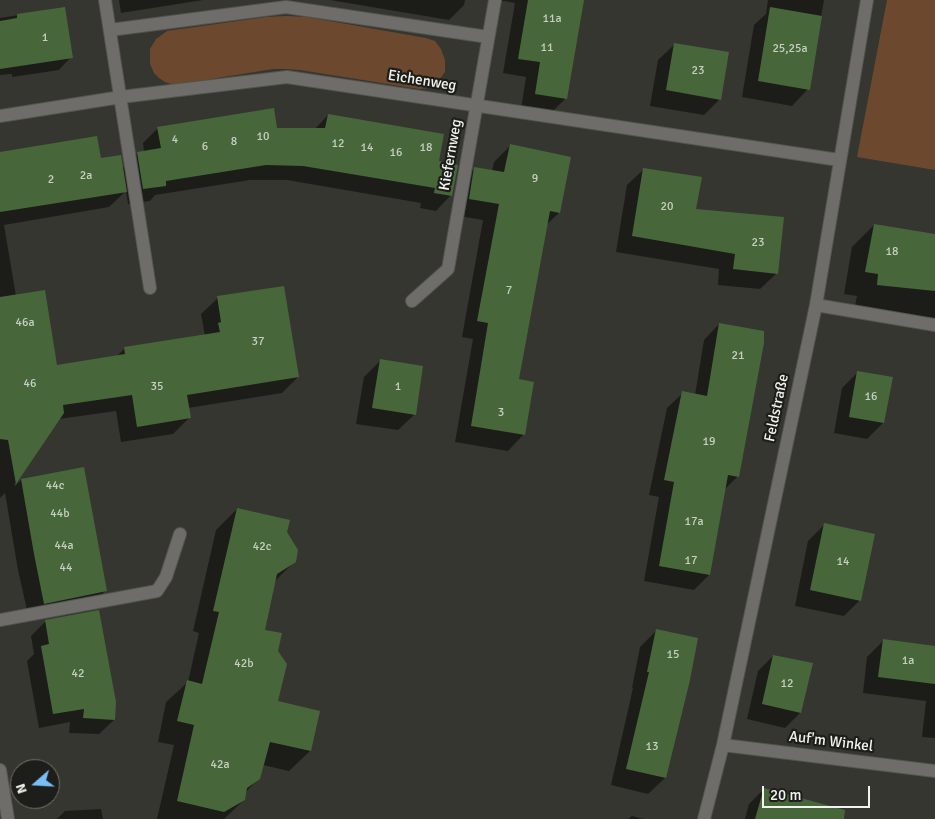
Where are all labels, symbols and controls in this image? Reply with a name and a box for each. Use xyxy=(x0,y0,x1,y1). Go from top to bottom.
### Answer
house number: 11a xyxy=(542,12,562,26)
house number: 1 xyxy=(42,31,48,45)
house number: 11 xyxy=(541,41,553,55)
house number: 25,25a xyxy=(772,42,808,56)
house number: 23 xyxy=(692,64,704,78)
street label: Eichenweg xyxy=(386,67,458,95)
street label: Kiefernweg xyxy=(436,118,466,192)
house number: 10 xyxy=(257,130,269,144)
house number: 4 xyxy=(172,133,178,147)
house number: 8 xyxy=(231,135,237,149)
house number: 12 xyxy=(332,137,344,151)
house number: 6 xyxy=(202,140,208,154)
house number: 14 xyxy=(361,141,373,155)
house number: 18 xyxy=(420,141,432,155)
house number: 16 xyxy=(390,146,402,160)
house number: 2a xyxy=(80,169,92,183)
house number: 9 xyxy=(532,172,538,186)
house number: 2 xyxy=(48,173,54,187)
house number: 20 xyxy=(661,200,673,214)
house number: 23 xyxy=(752,236,764,250)
house number: 18 xyxy=(886,245,898,259)
house number: 7 xyxy=(506,284,512,298)
house number: 46a xyxy=(15,316,35,330)
house number: 37 xyxy=(252,335,264,349)
house number: 21 xyxy=(732,349,744,363)
street label: Feldstraße xyxy=(761,372,793,444)
house number: 46 xyxy=(24,377,36,391)
house number: 35 xyxy=(151,380,163,394)
house number: 1 xyxy=(395,380,401,394)
house number: 16 xyxy=(865,390,877,404)
house number: 3 xyxy=(498,406,504,420)
house number: 19 xyxy=(703,435,715,449)
house number: 44c xyxy=(46,479,64,493)
house number: 44b xyxy=(50,507,70,521)
house number: 17a xyxy=(684,515,704,529)
house number: 44a xyxy=(54,539,74,553)
house number: 42c xyxy=(253,540,271,554)
house number: 17 xyxy=(685,554,697,568)
house number: 14 xyxy=(837,555,849,569)
house number: 44 xyxy=(60,561,72,575)
house number: 15 xyxy=(667,648,679,662)
house number: 1a xyxy=(902,654,914,668)
house number: 42b xyxy=(234,657,254,671)
house number: 42 xyxy=(72,667,84,681)
house number: 12 xyxy=(781,677,793,691)
street label: Auf'm Winkel xyxy=(788,728,874,756)
house number: 13 xyxy=(646,740,658,754)
house number: 42a xyxy=(210,758,230,772)
north arrow xyxy=(10,759,60,809)
scale bar xyxy=(765,776,872,808)
text: N xyxy=(12,781,31,796)
text: 20 m xyxy=(770,786,801,804)

